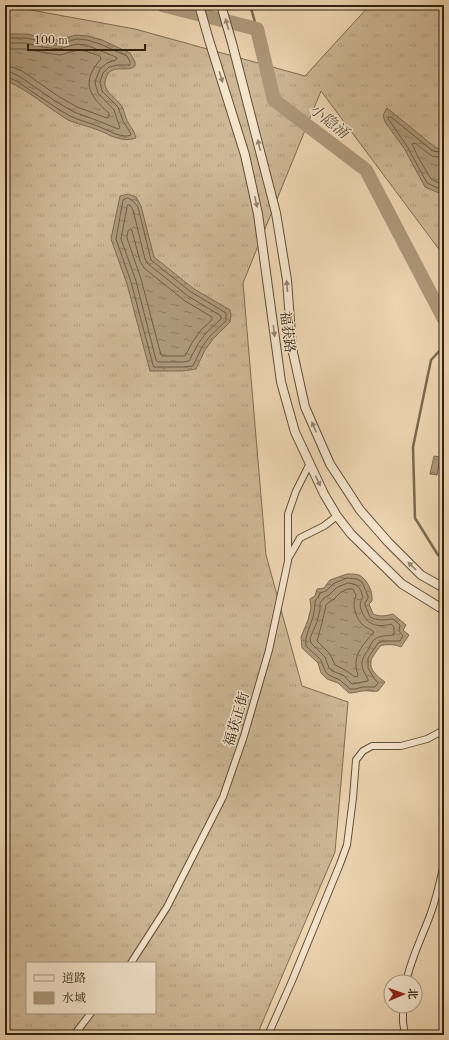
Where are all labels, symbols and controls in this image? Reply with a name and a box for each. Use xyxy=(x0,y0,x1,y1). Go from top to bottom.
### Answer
one-way arrow xyxy=(224,18,230,30)
scale bar xyxy=(28,26,145,52)
text: 100 m xyxy=(34,35,68,47)
one-way arrow xyxy=(218,71,224,83)
water label: 小隐涌 xyxy=(306,101,353,143)
one-way arrow xyxy=(256,139,262,151)
one-way arrow xyxy=(253,196,259,208)
one-way arrow xyxy=(284,280,291,292)
street label: 福获路 xyxy=(278,310,298,354)
one-way arrow xyxy=(271,325,277,337)
one-way arrow xyxy=(311,421,317,433)
one-way arrow xyxy=(315,475,321,487)
one-way arrow xyxy=(407,561,417,571)
street label: 福获正街 xyxy=(221,690,252,748)
legend xyxy=(26,962,156,1014)
text: 道路 xyxy=(62,971,86,985)
north arrow xyxy=(383,974,423,1014)
text: 北 xyxy=(406,988,418,999)
text: 水域 xyxy=(62,991,86,1005)

